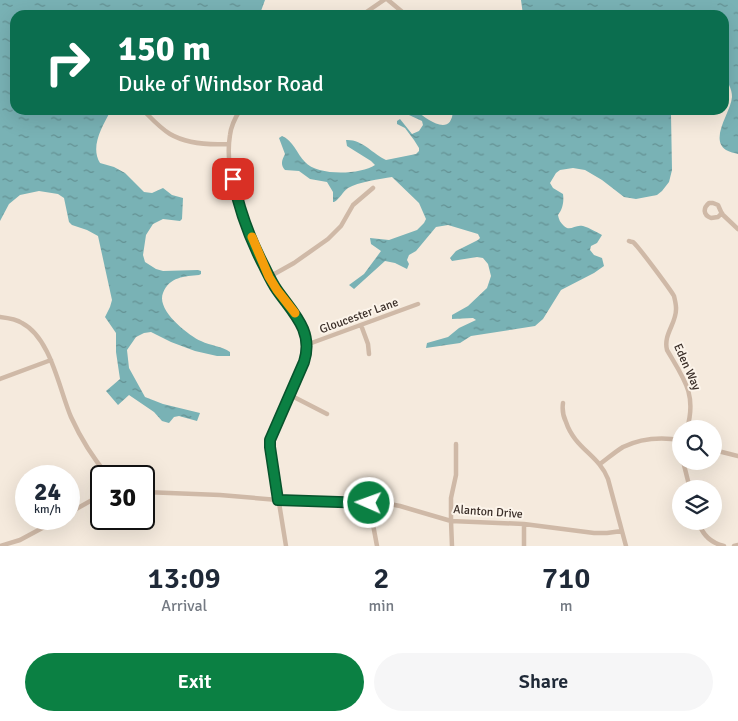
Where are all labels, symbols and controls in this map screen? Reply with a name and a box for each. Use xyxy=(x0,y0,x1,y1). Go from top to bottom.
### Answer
text: 150 m xyxy=(118,27,211,70)
icon: right xyxy=(35,30,100,95)
text: Duke of Windsor Road xyxy=(118,70,324,97)
pin xyxy=(212,158,254,200)
icon: arrive xyxy=(219,165,247,193)
street label: Gloucester Lane xyxy=(318,295,400,337)
street label: Eden Way xyxy=(670,341,704,393)
map controls xyxy=(672,420,722,530)
button: search xyxy=(672,420,722,470)
speed limit sign: 30 xyxy=(90,465,155,530)
text: 24 xyxy=(34,476,61,507)
position arrow xyxy=(342,476,394,528)
button: layers xyxy=(672,480,722,530)
text: km/h xyxy=(34,502,61,517)
street label: Alanton Drive xyxy=(453,502,523,522)
text: 13:09 xyxy=(148,560,221,597)
text: 2 xyxy=(373,560,389,597)
text: 710 xyxy=(542,560,590,597)
text: Arrival xyxy=(161,596,207,616)
text: min xyxy=(368,596,394,616)
text: m xyxy=(560,596,572,616)
button: Exit xyxy=(25,653,364,711)
button: Share xyxy=(374,653,713,711)

